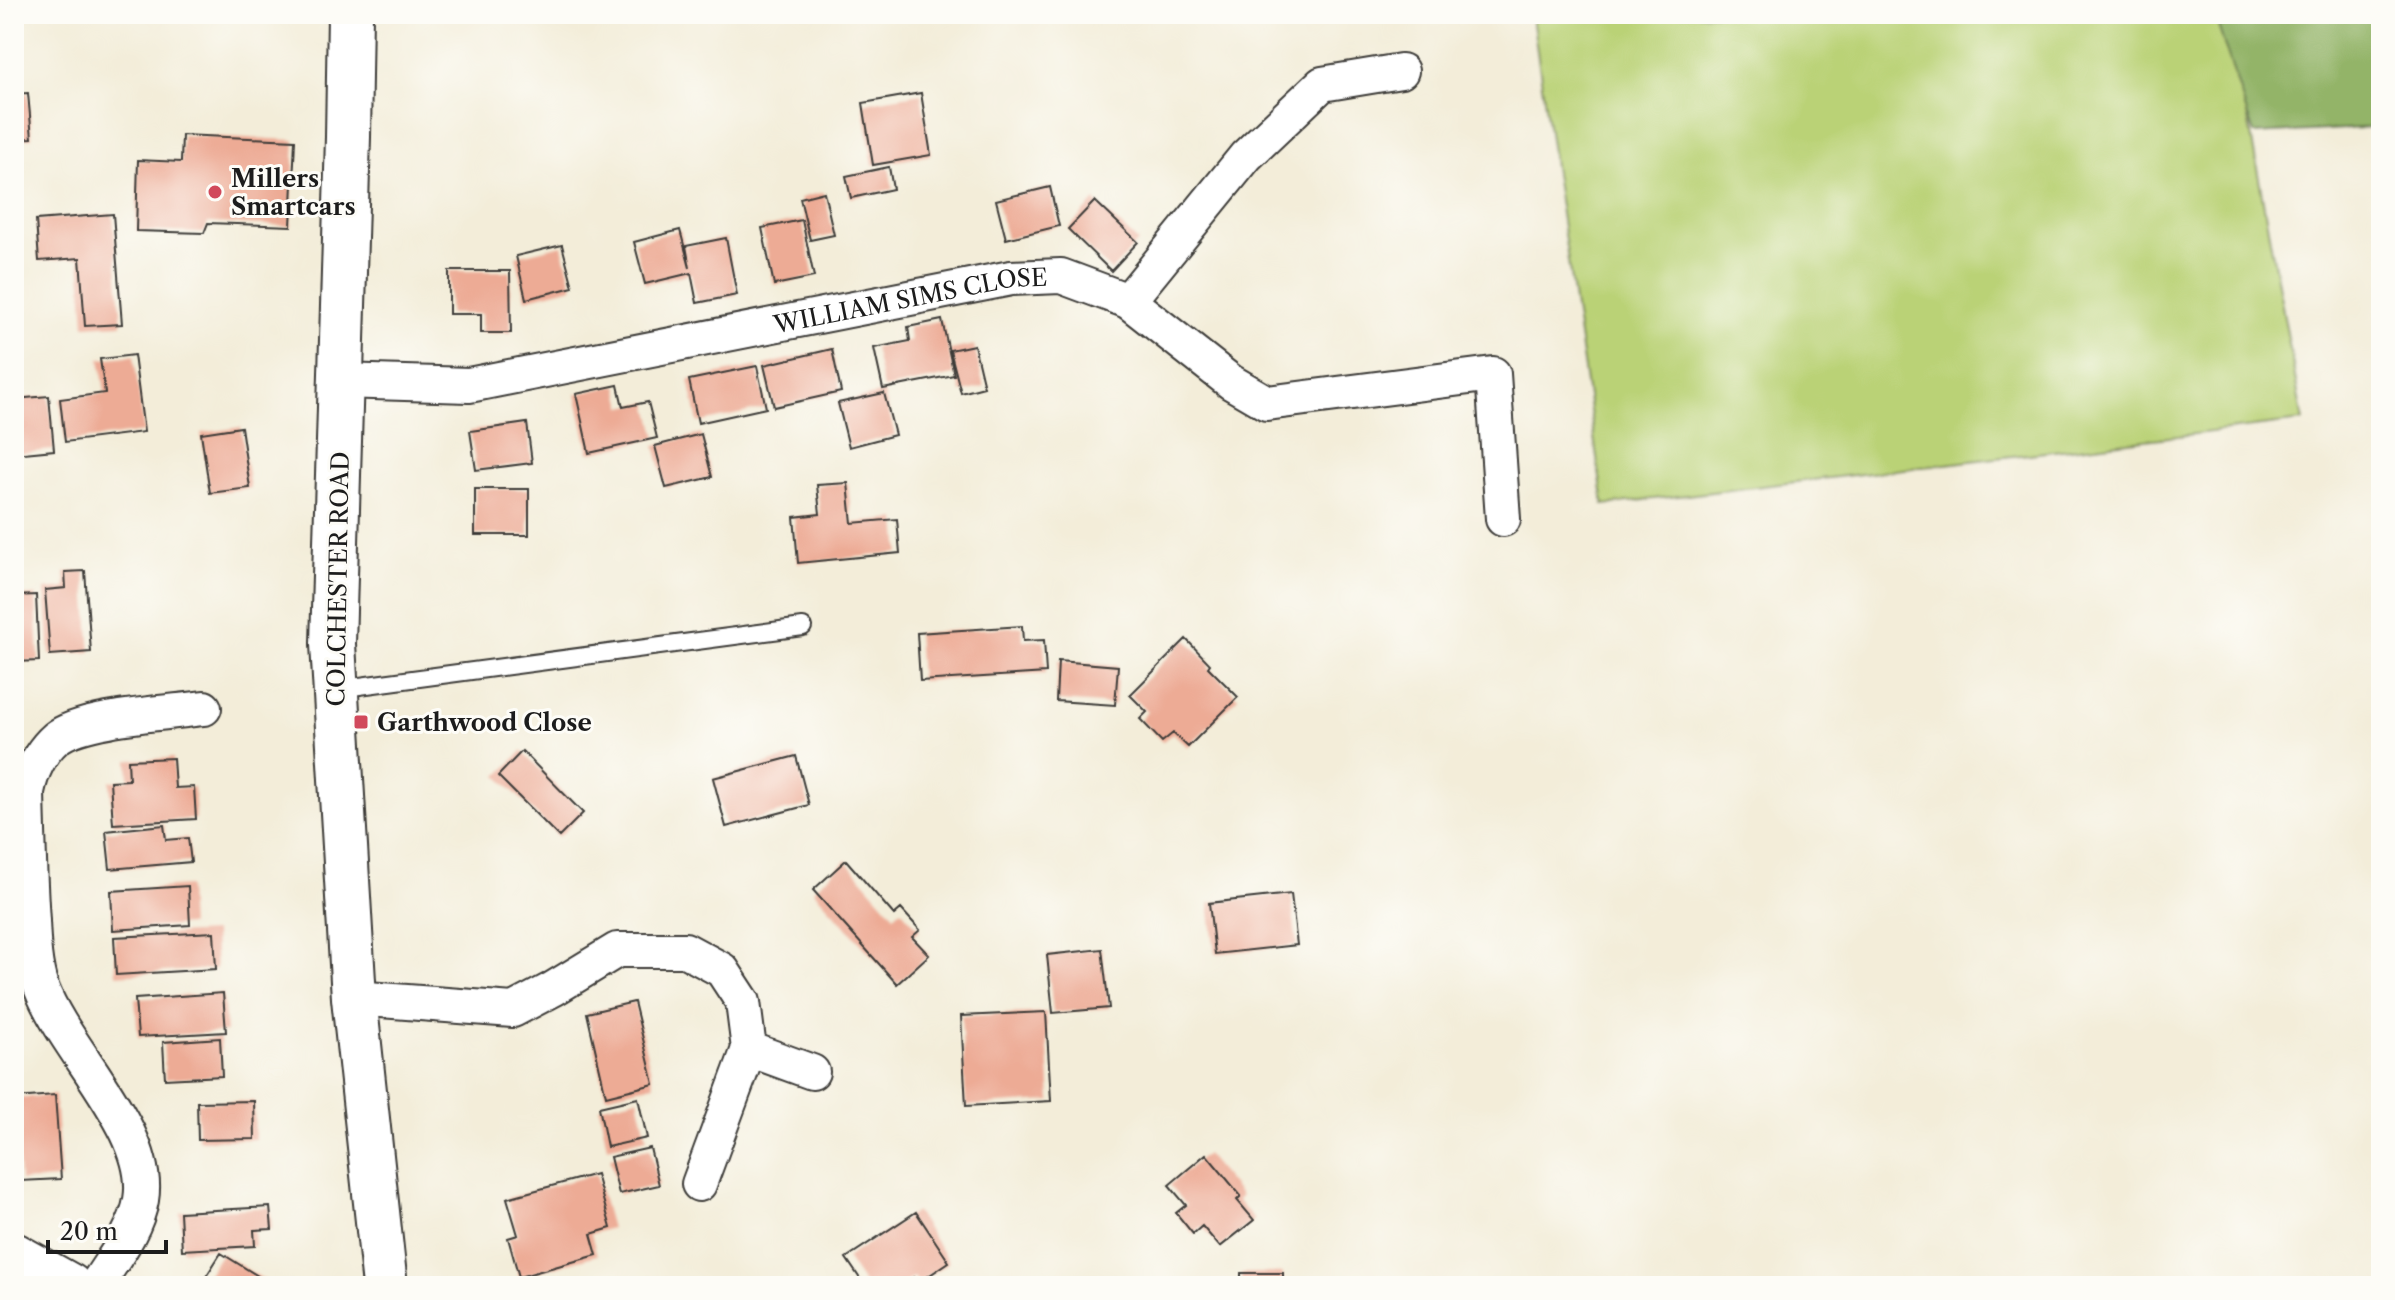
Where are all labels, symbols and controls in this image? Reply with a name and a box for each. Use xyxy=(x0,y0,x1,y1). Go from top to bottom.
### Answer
place label: Millers Smartcars xyxy=(231,164,356,221)
marker: Millers Smartcars xyxy=(206,183,224,201)
street label: WILLIAM SIMS CLOSE xyxy=(770,262,1048,339)
street label: COLCHESTER ROAD xyxy=(321,451,355,707)
place label: Garthwood Close xyxy=(377,708,592,737)
marker: Garthwood Close xyxy=(352,713,370,731)
scale bar xyxy=(48,1204,166,1254)
text: 20 m xyxy=(60,1217,118,1246)

